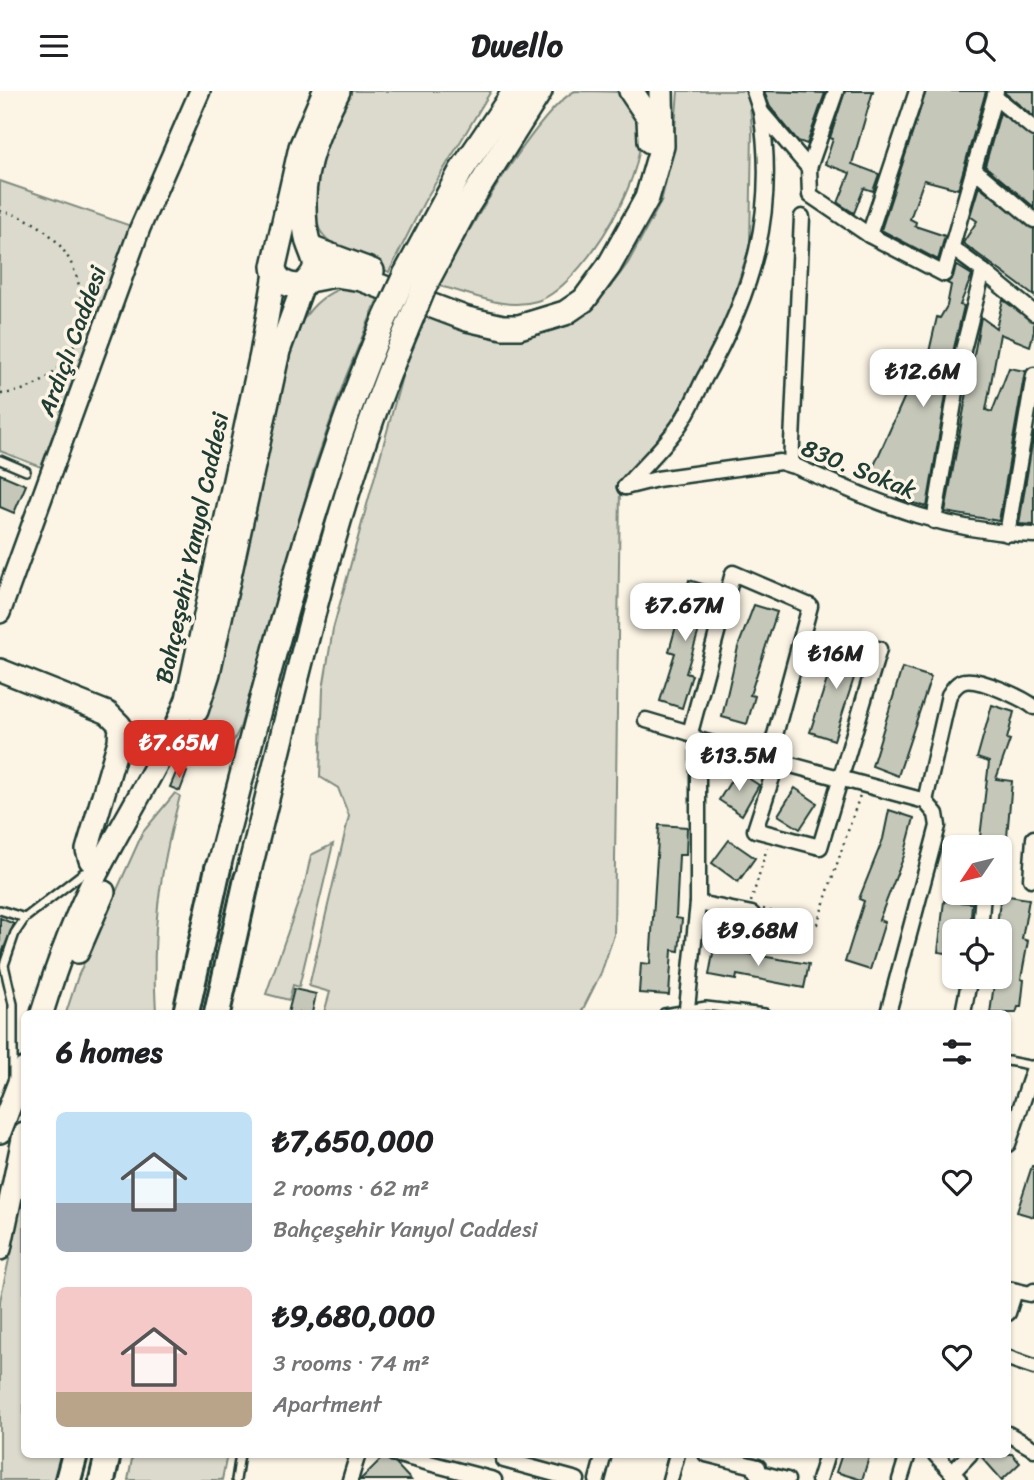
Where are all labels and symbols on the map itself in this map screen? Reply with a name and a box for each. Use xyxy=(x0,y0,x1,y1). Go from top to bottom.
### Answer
street label: Ardıçlı Caddesi xyxy=(25,259,119,423)
pin: ₺12.6M xyxy=(866,349,980,409)
street label: Bahçeşehir Yanyol Caddesi xyxy=(143,408,241,687)
street label: 830. Sokak xyxy=(795,427,923,511)
pin: ₺7.67M xyxy=(628,583,742,643)
pin: ₺16M xyxy=(795,631,877,691)
pin: ₺7.65M xyxy=(122,721,236,780)
pin: ₺13.5M xyxy=(682,733,796,793)
north arrow xyxy=(942,835,1012,905)
pin: ₺9.68M xyxy=(701,909,815,968)

